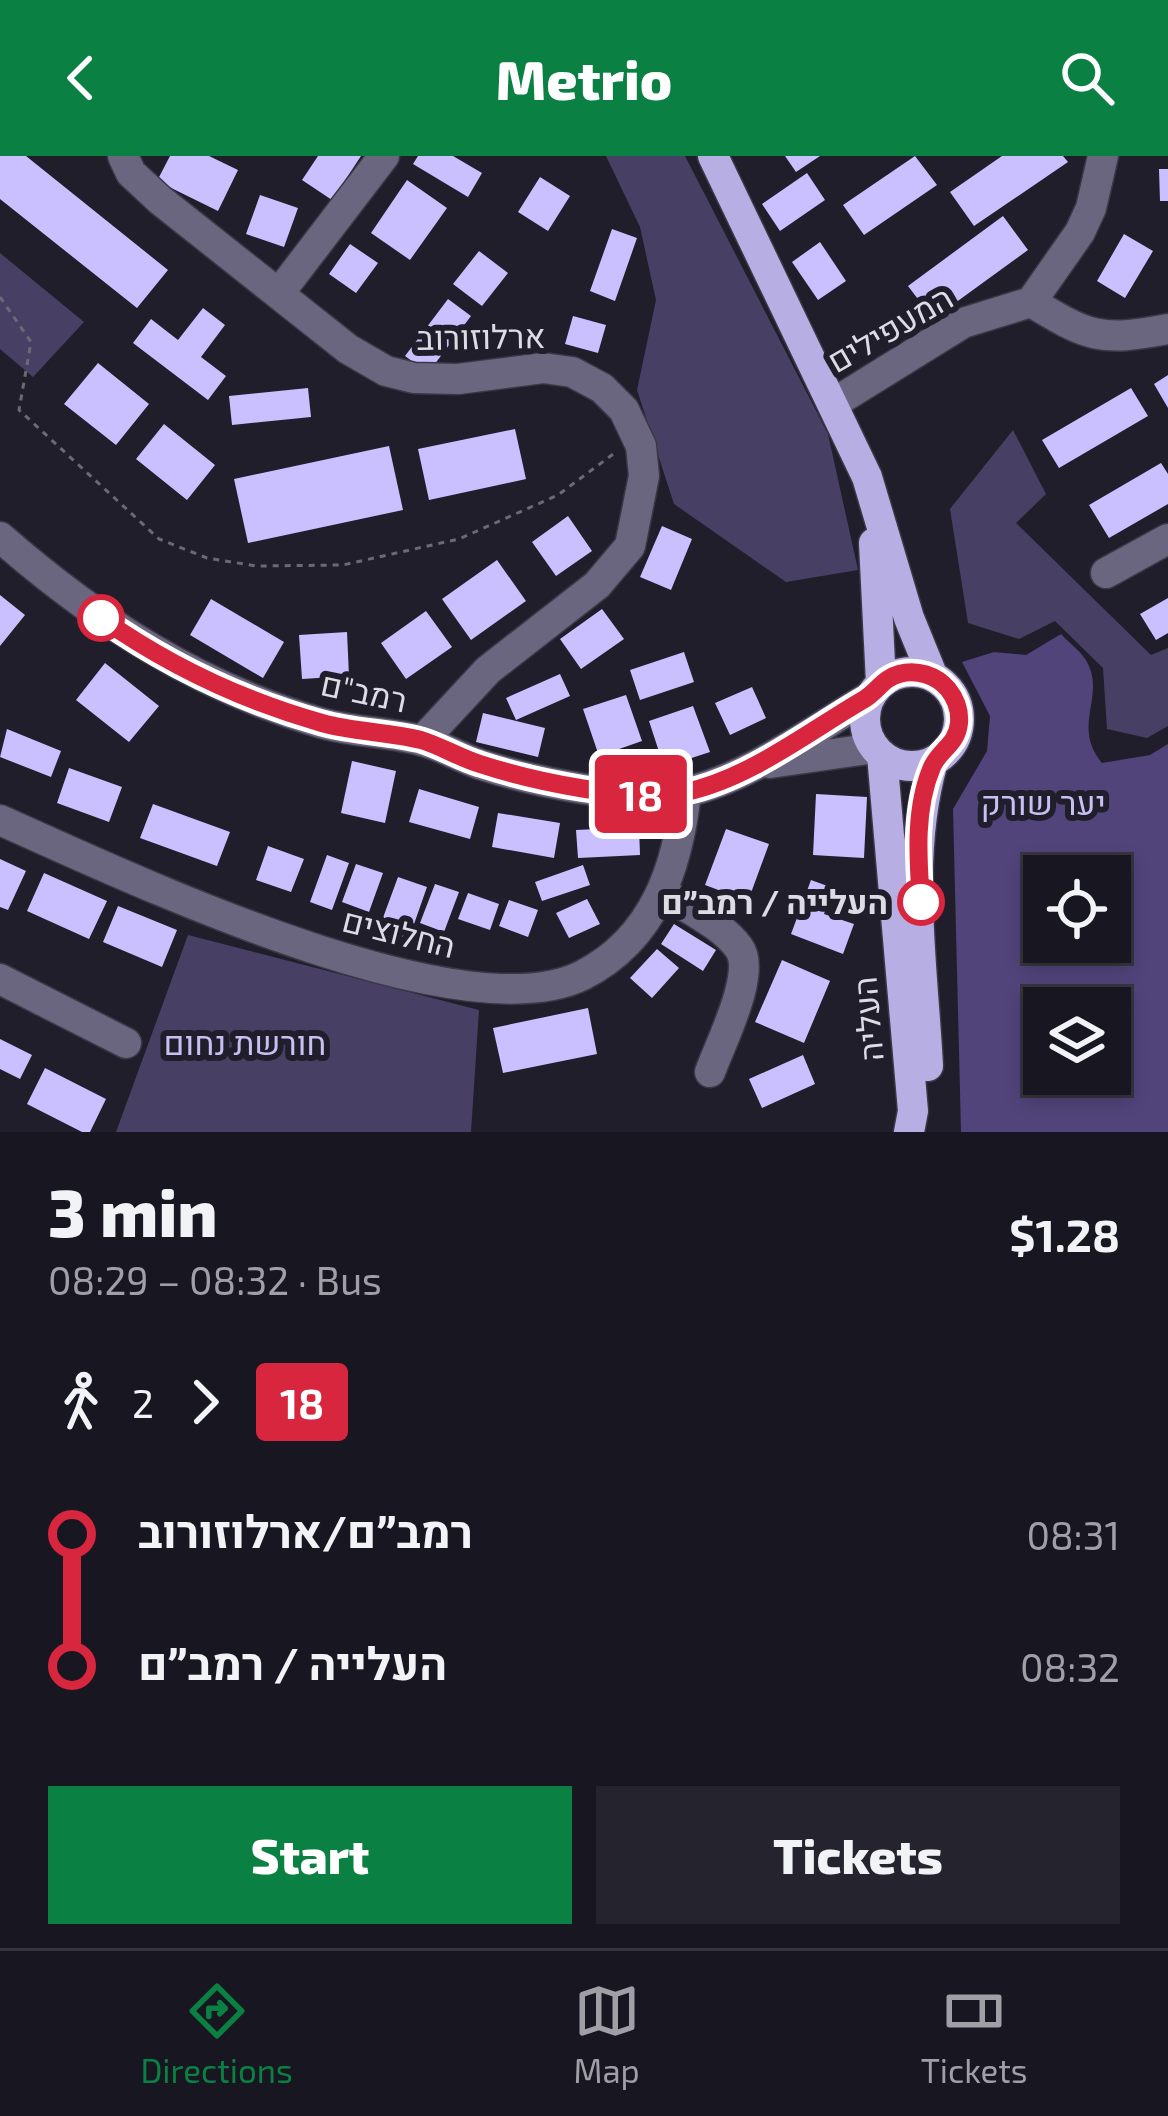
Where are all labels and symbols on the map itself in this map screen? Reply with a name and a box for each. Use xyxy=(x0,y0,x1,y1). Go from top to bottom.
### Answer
street label: המעפילים xyxy=(820,276,959,380)
street label: ארלוזורוב xyxy=(416,315,546,357)
unlabelled marker xyxy=(79,596,123,640)
street label: רמב"ם xyxy=(317,662,411,720)
line badge: 18 xyxy=(587,755,695,833)
park label: יער שורק xyxy=(980,782,1106,822)
marker: העלייה / רמב״ם xyxy=(899,880,943,924)
place label: העלייה / רמב״ם xyxy=(661,881,888,921)
street label: החלוצים xyxy=(339,899,460,965)
street label: העליה xyxy=(843,975,891,1063)
park label: חורשת נחום xyxy=(164,1022,326,1062)

